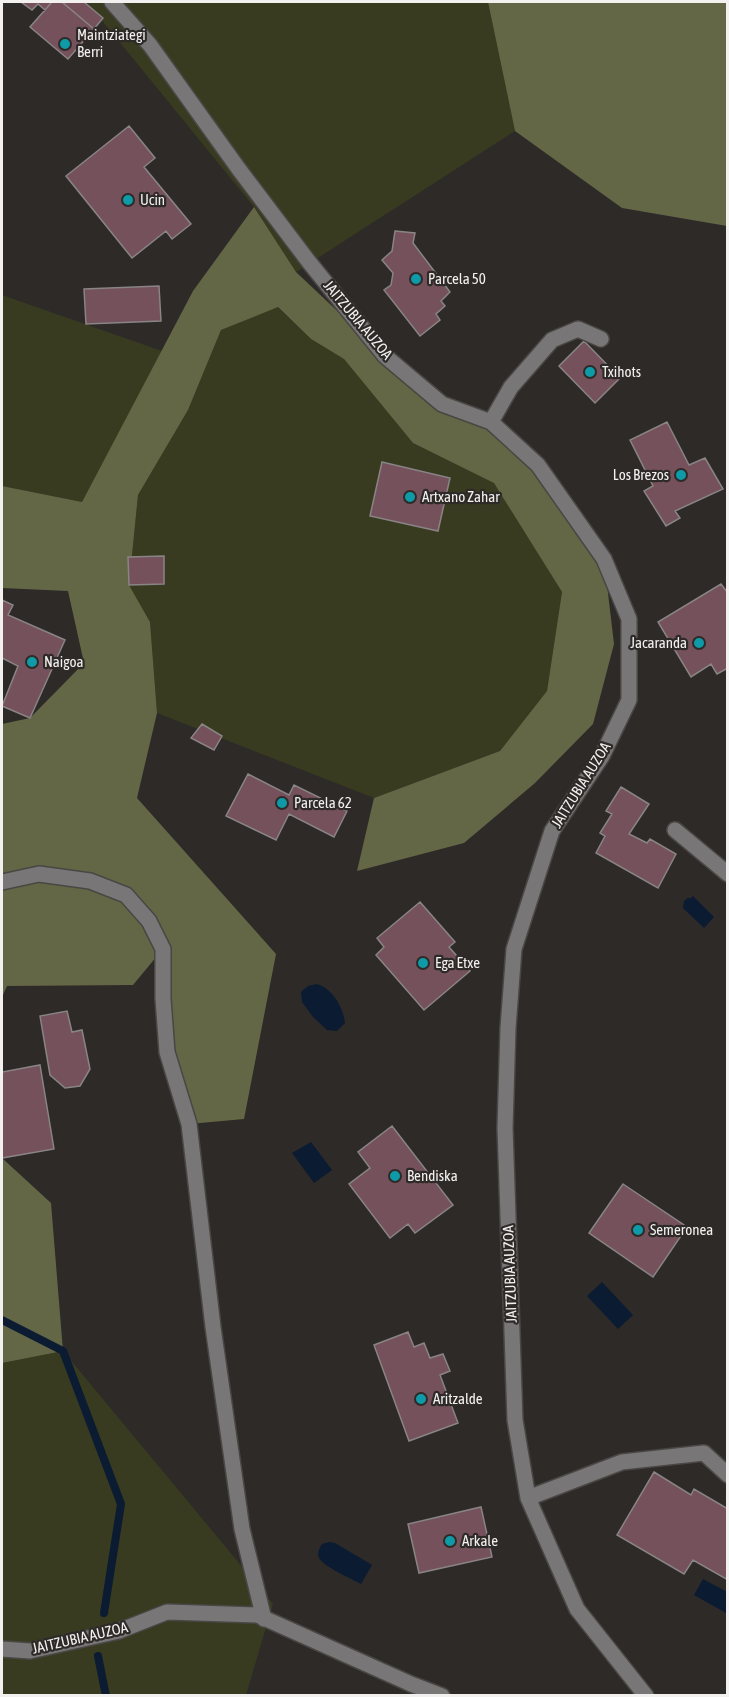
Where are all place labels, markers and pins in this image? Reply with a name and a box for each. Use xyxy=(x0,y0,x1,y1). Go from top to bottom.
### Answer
place label: Maintziategi Berri xyxy=(77,26,146,60)
marker: Maintziategi Berri xyxy=(58,37,72,51)
place label: Ucin xyxy=(140,191,165,208)
marker: Ucin xyxy=(121,193,135,207)
place label: Parcela 50 xyxy=(428,270,486,287)
marker: Parcela 50 xyxy=(409,272,423,286)
place label: Txihots xyxy=(602,363,641,380)
marker: Txihots xyxy=(583,365,597,379)
place label: Los Brezos xyxy=(613,466,669,483)
marker: Los Brezos xyxy=(674,468,688,482)
place label: Artxano Zahar xyxy=(422,488,500,505)
marker: Artxano Zahar xyxy=(403,490,417,504)
place label: Jacaranda xyxy=(630,634,687,651)
marker: Jacaranda xyxy=(692,636,706,650)
place label: Naigoa xyxy=(44,653,83,670)
marker: Naigoa xyxy=(25,655,39,669)
place label: Parcela 62 xyxy=(294,794,352,811)
marker: Parcela 62 xyxy=(275,796,289,810)
place label: Ega Etxe xyxy=(435,954,480,971)
marker: Ega Etxe xyxy=(416,956,430,970)
place label: Bendiska xyxy=(407,1167,458,1184)
marker: Bendiska xyxy=(388,1169,402,1183)
place label: Semeronea xyxy=(650,1221,713,1238)
marker: Semeronea xyxy=(631,1223,645,1237)
place label: Aritzalde xyxy=(433,1390,483,1407)
marker: Aritzalde xyxy=(414,1392,428,1406)
place label: Arkale xyxy=(462,1532,498,1549)
marker: Arkale xyxy=(443,1534,457,1548)

